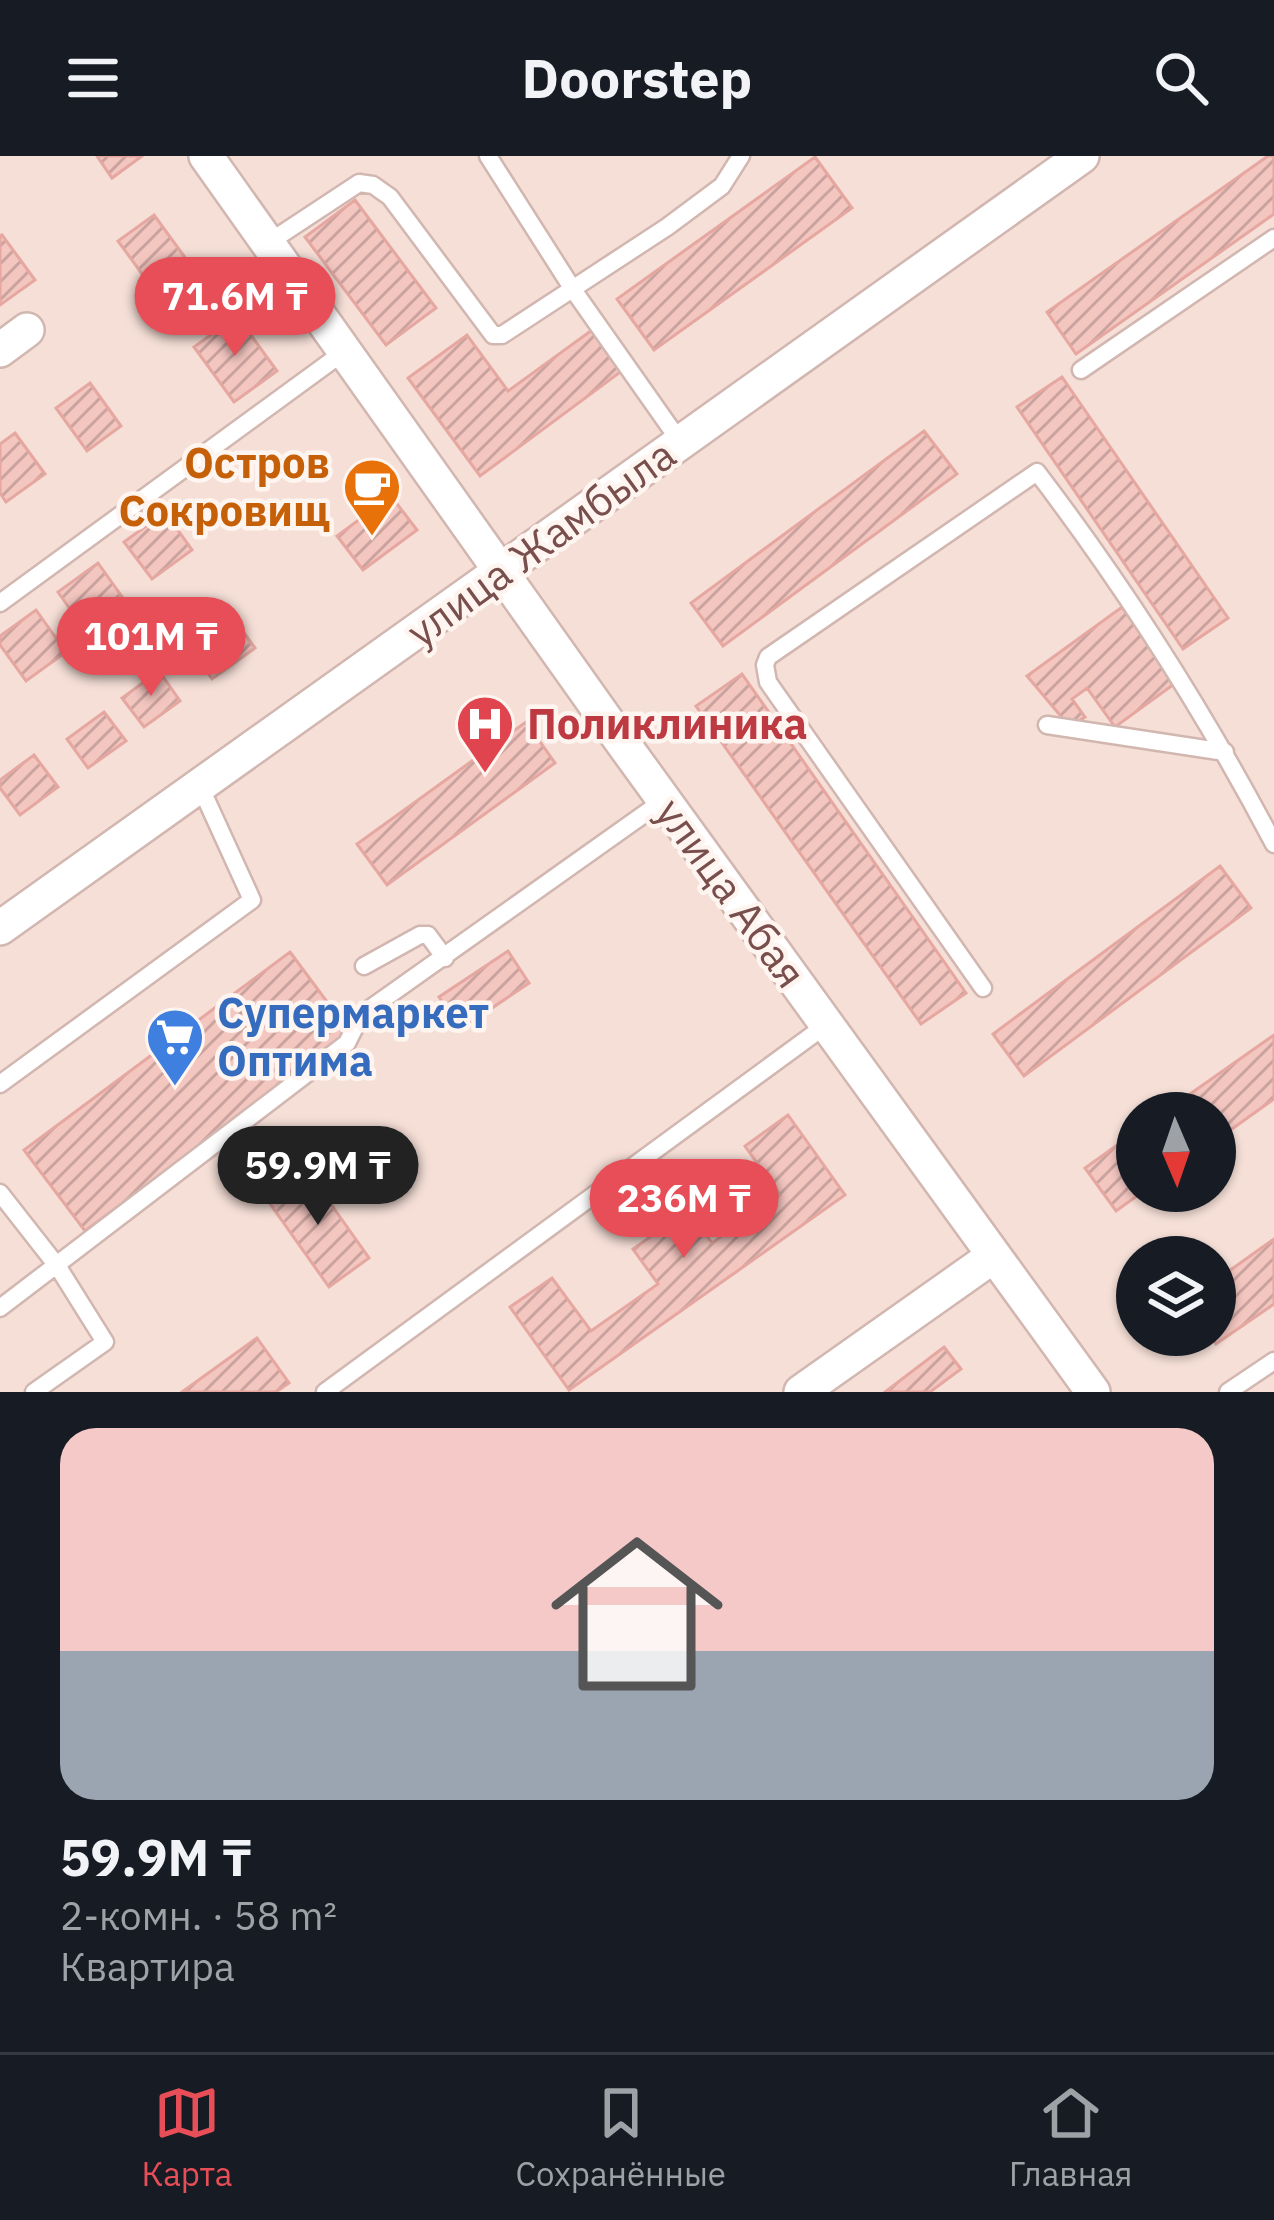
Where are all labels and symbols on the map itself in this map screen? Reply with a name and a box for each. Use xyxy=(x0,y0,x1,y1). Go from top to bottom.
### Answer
pin: 71.6M ₸ xyxy=(124,257,346,359)
street label: улица Жамбыла xyxy=(395,427,686,659)
place label: Остров Сокровищ xyxy=(118,435,330,538)
cafe icon: Остров Сокровищ xyxy=(341,456,403,538)
pin: 101M ₸ xyxy=(53,597,249,699)
hospital icon: Поликлиника xyxy=(454,693,516,775)
place label: Поликлиника xyxy=(527,696,807,751)
street label: улица Абая xyxy=(644,787,819,999)
place label: Супермаркет Оптима xyxy=(217,985,489,1088)
supermarket icon: Супермаркет Оптима xyxy=(144,1006,206,1088)
north arrow xyxy=(1116,1092,1236,1212)
pin: 59.9M ₸ xyxy=(207,1126,429,1228)
pin: 236M ₸ xyxy=(586,1159,782,1261)

